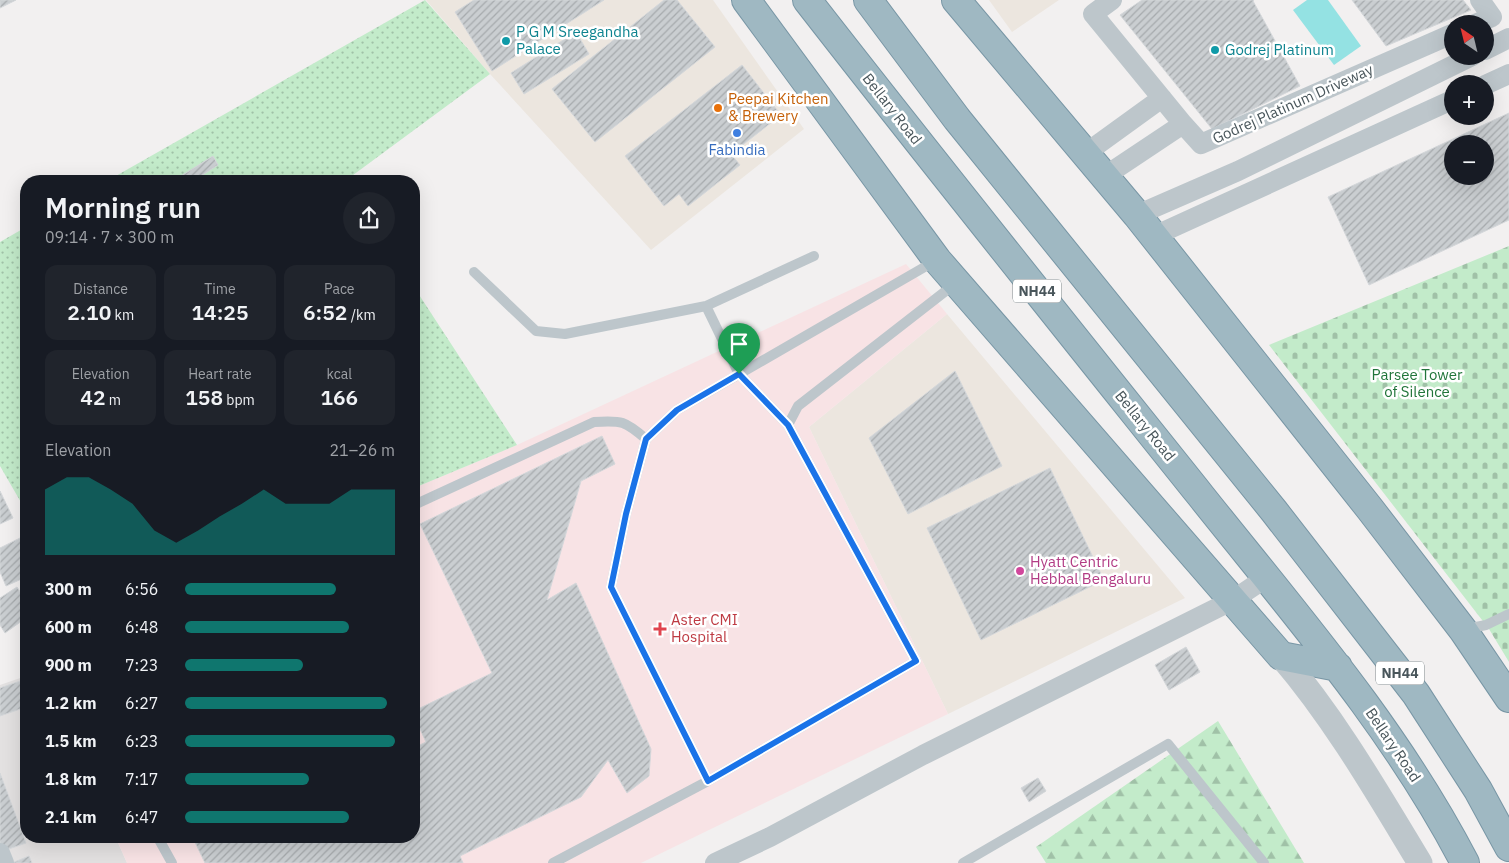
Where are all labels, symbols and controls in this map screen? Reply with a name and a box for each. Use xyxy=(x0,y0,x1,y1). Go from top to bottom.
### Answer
north arrow xyxy=(1444,15,1494,65)
map controls xyxy=(1444,15,1494,185)
place label: P G M Sreegandha Palace xyxy=(516,22,639,58)
marker: P G M Sreegandha Palace xyxy=(500,35,512,47)
place label: Godrej Platinum xyxy=(1225,40,1334,59)
marker: Godrej Platinum xyxy=(1209,44,1221,56)
street label: Godrej Platinum Driveway xyxy=(1209,59,1377,148)
street label: Bellary Road xyxy=(859,69,926,148)
button: + xyxy=(1444,75,1494,125)
place label: Peepai Kitchen & Brewery xyxy=(728,89,829,125)
marker: Peepai Kitchen & Brewery xyxy=(712,102,724,114)
marker: Fabindia xyxy=(731,127,743,139)
button: − xyxy=(1444,135,1494,185)
place label: Fabindia xyxy=(708,140,766,159)
text: Morning run xyxy=(45,189,201,226)
button: share xyxy=(343,192,395,244)
text: 09:14 · 7 × 300 m xyxy=(45,227,174,247)
text: Distance xyxy=(73,280,128,298)
text: Time xyxy=(204,280,236,298)
text: Pace xyxy=(324,280,355,298)
road number: NH44 xyxy=(1013,280,1061,302)
text: 2.10 xyxy=(67,298,111,326)
text: 14:25 xyxy=(191,298,249,326)
text: 6:52 xyxy=(303,298,347,326)
text: km xyxy=(111,306,134,324)
text: /km xyxy=(347,306,376,324)
pin xyxy=(718,323,760,374)
icon: arrive xyxy=(725,330,753,358)
text: Elevation xyxy=(72,365,130,383)
text: Heart rate xyxy=(188,365,252,383)
text: kcal xyxy=(327,365,352,383)
park label: Parsee Tower of Silence xyxy=(1372,365,1463,401)
text: 42 xyxy=(80,383,106,411)
text: 158 xyxy=(185,383,223,411)
text: 166 xyxy=(320,383,358,411)
street label: Bellary Road xyxy=(1111,387,1180,465)
text: m xyxy=(106,391,121,409)
text: bpm xyxy=(223,391,255,409)
text: Elevation xyxy=(45,440,111,460)
text: 21–26 m xyxy=(329,440,395,460)
place label: Hyatt Centric Hebbal Bengaluru xyxy=(1030,552,1151,588)
marker: Hyatt Centric Hebbal Bengaluru xyxy=(1014,565,1026,577)
text: 300 m xyxy=(45,579,92,599)
text: 6:56 xyxy=(125,579,158,599)
place label: Aster CMI Hospital xyxy=(671,610,738,646)
text: 600 m xyxy=(45,617,92,637)
text: 6:48 xyxy=(125,617,158,637)
marker: Aster CMI Hospital xyxy=(653,622,667,636)
text: 900 m xyxy=(45,655,92,675)
text: 7:23 xyxy=(125,655,158,675)
road number: NH44 xyxy=(1376,661,1424,684)
text: 1.2 km xyxy=(45,693,96,713)
text: 6:27 xyxy=(125,693,158,713)
street label: Bellary Road xyxy=(1362,704,1425,785)
text: 1.5 km xyxy=(45,731,96,751)
text: 6:23 xyxy=(125,731,158,751)
text: 1.8 km xyxy=(45,769,96,789)
text: 7:17 xyxy=(125,769,158,789)
text: 2.1 km xyxy=(45,807,96,827)
text: 6:47 xyxy=(125,807,158,827)

